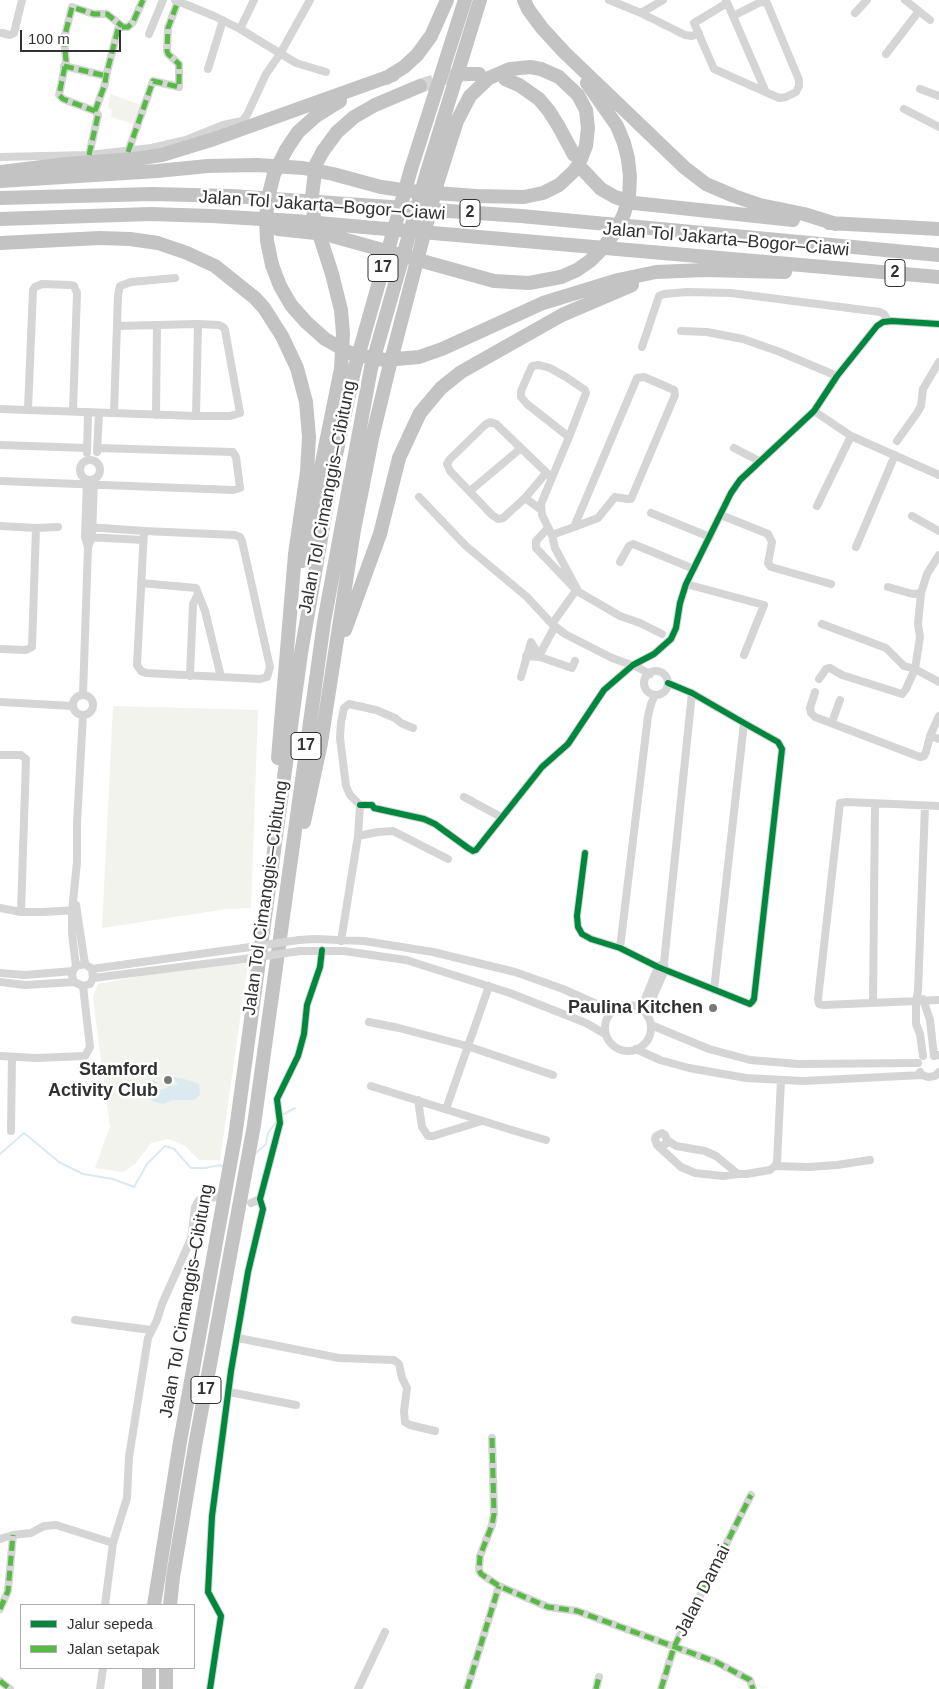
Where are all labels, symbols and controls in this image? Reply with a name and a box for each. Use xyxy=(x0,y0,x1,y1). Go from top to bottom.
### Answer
scale bar xyxy=(22,20,124,52)
text: 100 m xyxy=(28,30,70,47)
street label: Jalan Tol Jakarta–Bogor–Ciawi xyxy=(198,187,446,225)
road number: 2 xyxy=(460,200,480,227)
street label: Jalan Tol Jakarta–Bogor–Ciawi xyxy=(602,218,850,262)
road number: 17 xyxy=(368,254,398,282)
road number: 2 xyxy=(885,260,905,286)
street label: Jalan Tol Cimanggis–Cibitung xyxy=(295,379,361,615)
road number: 17 xyxy=(291,732,321,759)
street label: Jalan Tol Cimanggis–Cibitung xyxy=(239,779,293,1017)
place label: Paulina Kitchen xyxy=(568,997,703,1019)
marker: Paulina Kitchen xyxy=(707,1002,719,1014)
place label: Stamford Activity Club xyxy=(48,1059,158,1102)
marker: Stamford Activity Club xyxy=(162,1074,174,1086)
street label: Jalan Tol Cimanggis–Cibitung xyxy=(156,1182,218,1420)
road number: 17 xyxy=(191,1376,221,1404)
street label: Jalan Damai xyxy=(671,1542,735,1640)
legend xyxy=(20,1604,195,1669)
text: Jalur sepeda xyxy=(67,1615,153,1632)
text: Jalan setapak xyxy=(67,1640,160,1657)

